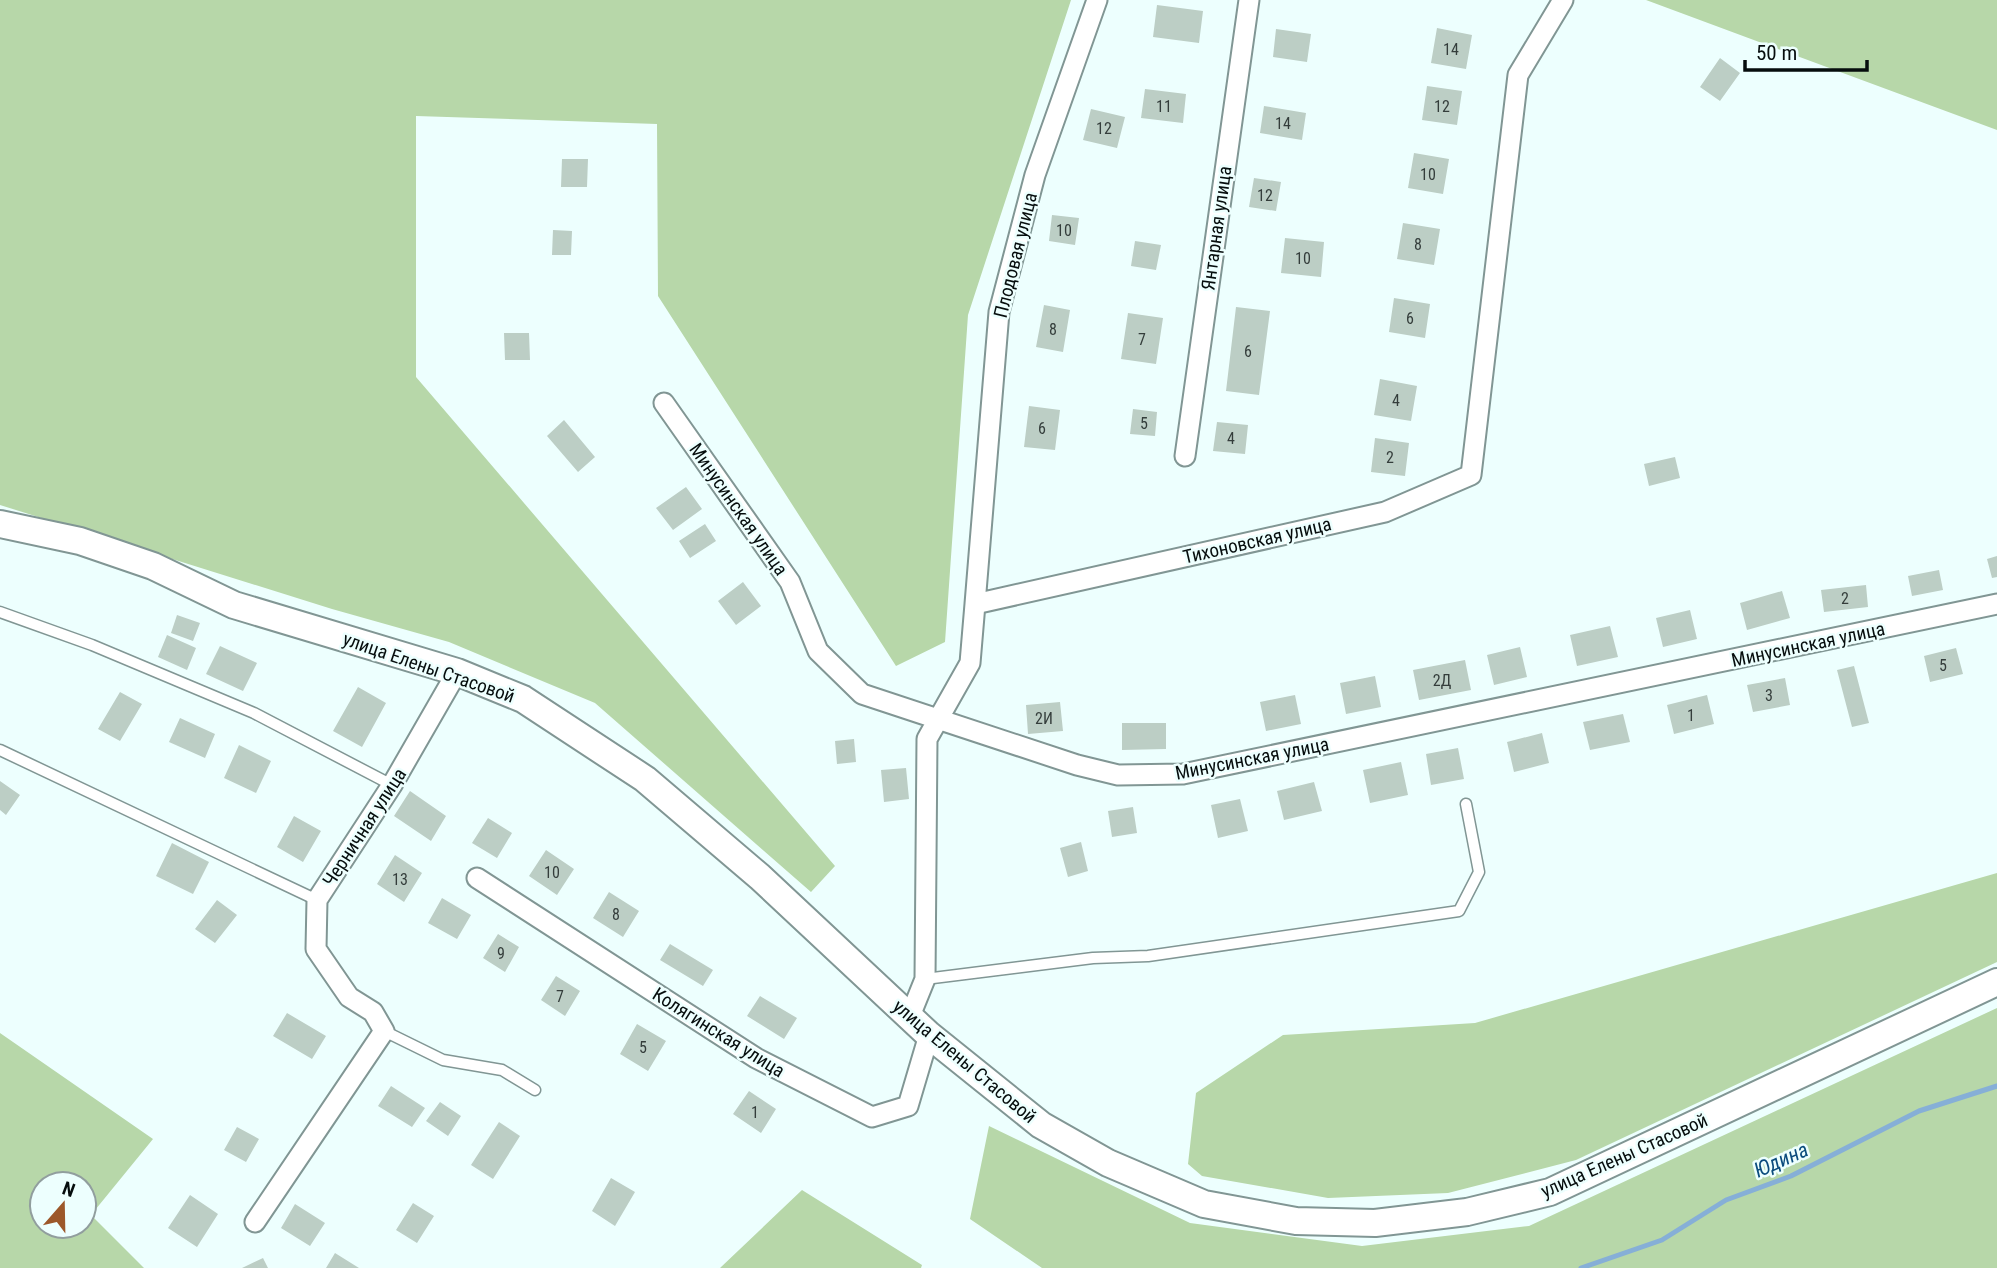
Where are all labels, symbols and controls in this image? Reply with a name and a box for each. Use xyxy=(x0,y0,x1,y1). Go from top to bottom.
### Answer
scale bar xyxy=(1745,28,1868,72)
house number: 14 xyxy=(1443,40,1459,59)
text: 50 m xyxy=(1756,41,1797,65)
house number: 11 xyxy=(1156,97,1172,116)
house number: 12 xyxy=(1434,97,1450,116)
house number: 14 xyxy=(1275,114,1291,133)
house number: 12 xyxy=(1096,119,1112,138)
street label: Янтарная улица xyxy=(1196,165,1237,292)
house number: 10 xyxy=(1420,165,1436,184)
house number: 12 xyxy=(1257,186,1273,205)
street label: Плодовая улица xyxy=(989,190,1042,320)
house number: 10 xyxy=(1056,221,1072,240)
house number: 8 xyxy=(1414,235,1422,254)
house number: 10 xyxy=(1295,249,1311,268)
house number: 6 xyxy=(1406,309,1414,328)
house number: 8 xyxy=(1049,320,1057,339)
house number: 7 xyxy=(1138,330,1146,349)
house number: 6 xyxy=(1244,342,1252,361)
house number: 4 xyxy=(1392,391,1400,410)
house number: 5 xyxy=(1140,414,1148,433)
house number: 6 xyxy=(1038,419,1046,438)
house number: 4 xyxy=(1227,429,1235,448)
street label: Минусинская улица xyxy=(684,439,793,580)
house number: 2 xyxy=(1386,448,1394,467)
street label: Тихоновская улица xyxy=(1181,512,1334,569)
house number: 2 xyxy=(1841,589,1849,608)
street label: Минусинская улица xyxy=(1729,617,1887,672)
street label: улица Елены Стасовой xyxy=(340,627,518,708)
house number: 5 xyxy=(1939,656,1947,675)
house number: 2Д xyxy=(1433,671,1452,690)
house number: 3 xyxy=(1765,686,1773,705)
house number: 1 xyxy=(1687,706,1695,725)
house number: 2И xyxy=(1035,709,1053,728)
street label: Минусинская улица xyxy=(1173,732,1331,785)
street label: Черничная улица xyxy=(318,764,411,891)
house number: 10 xyxy=(544,863,560,882)
house number: 13 xyxy=(392,870,408,889)
house number: 8 xyxy=(612,905,620,924)
house number: 9 xyxy=(497,944,505,963)
street label: Колягинская улица xyxy=(648,983,789,1082)
house number: 7 xyxy=(556,987,564,1006)
street label: улица Елены Стасовой xyxy=(888,995,1041,1128)
house number: 5 xyxy=(639,1038,647,1057)
house number: 1 xyxy=(751,1103,759,1122)
street label: улица Елены Стасовой xyxy=(1537,1108,1711,1203)
water label: Юдина xyxy=(1750,1137,1812,1183)
north arrow xyxy=(28,1170,98,1240)
text: N xyxy=(59,1177,78,1202)

